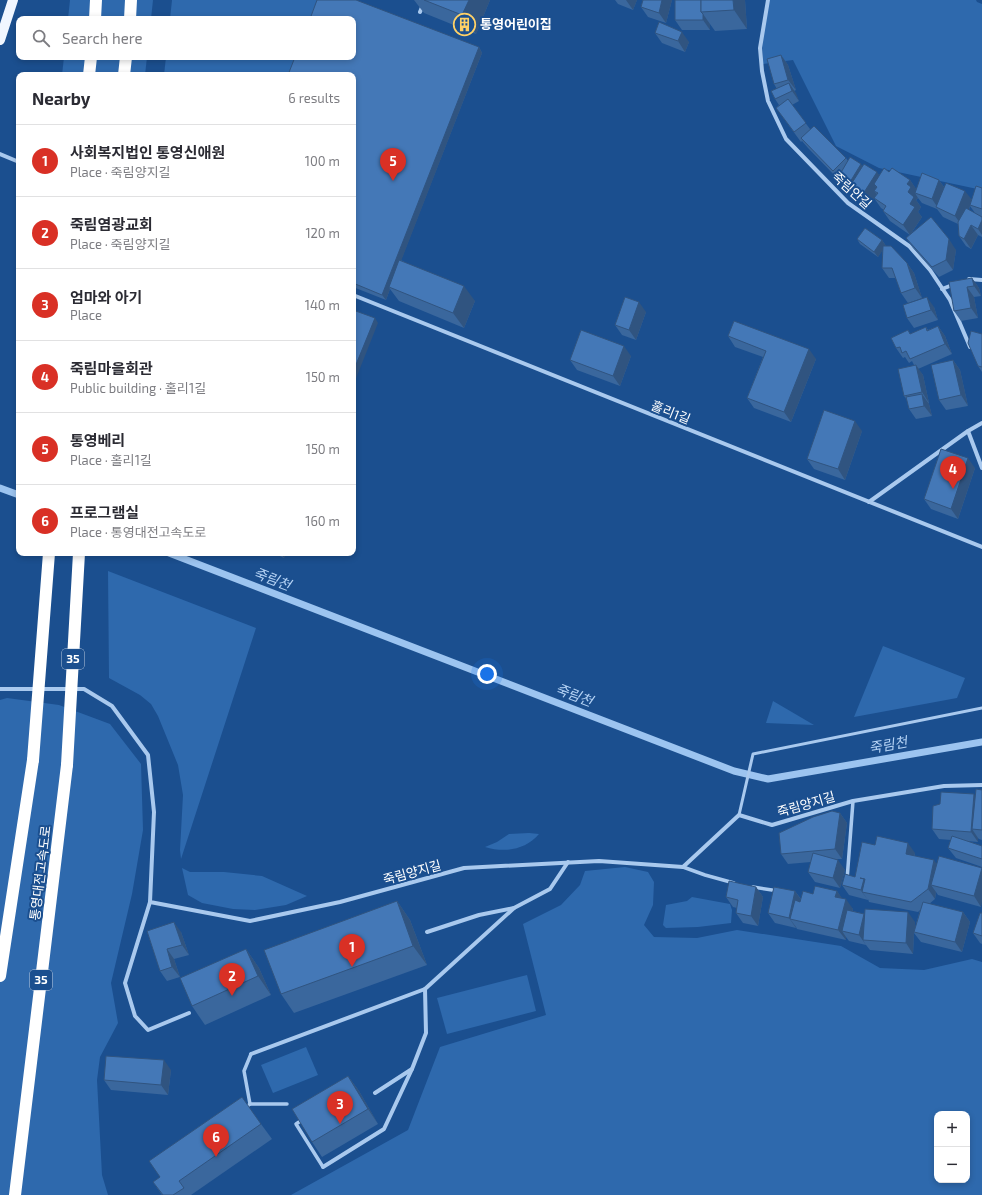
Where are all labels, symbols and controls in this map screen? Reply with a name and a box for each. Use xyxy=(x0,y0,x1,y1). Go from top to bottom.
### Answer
building icon: 통영어린이집 xyxy=(452,11,478,37)
search box xyxy=(16,16,356,60)
place label: 통영어린이집 xyxy=(480,16,552,32)
icon: search xyxy=(30,27,52,49)
text: Search here xyxy=(62,29,143,47)
text: Nearby xyxy=(32,88,90,108)
text: 6 results xyxy=(288,90,340,106)
text: 사회복지법인 통영신애원 xyxy=(70,143,225,161)
pin: 5 xyxy=(380,148,406,181)
text: 1 xyxy=(42,153,48,169)
text: 100 m xyxy=(305,153,340,169)
text: Place · 죽림양지길 xyxy=(70,164,171,180)
street label: 죽림안길 xyxy=(829,168,875,212)
text: 죽림염광교회 xyxy=(70,215,153,233)
text: 2 xyxy=(41,225,49,241)
text: 120 m xyxy=(305,225,340,241)
text: Place · 죽림양지길 xyxy=(70,236,171,252)
text: 엄마와 아기 xyxy=(70,288,142,306)
text: 3 xyxy=(41,297,49,313)
text: 140 m xyxy=(305,297,340,313)
text: Place xyxy=(70,307,102,323)
text: 죽림마을회관 xyxy=(70,359,153,377)
text: 4 xyxy=(41,369,49,385)
text: 150 m xyxy=(306,369,340,385)
text: Public building · 홀리1길 xyxy=(70,380,206,396)
street label: 홀리1길 xyxy=(649,397,693,427)
text: 통영베리 xyxy=(70,431,125,449)
text: 5 xyxy=(41,441,49,457)
text: 150 m xyxy=(306,441,340,457)
text: Place · 홀리1길 xyxy=(70,452,152,468)
pin: 4 xyxy=(940,456,966,489)
text: 프로그램실 xyxy=(70,503,139,521)
text: 6 xyxy=(41,513,49,529)
text: 160 m xyxy=(305,513,340,529)
text: Place · 통영대전고속도로 xyxy=(70,524,206,540)
water label: 죽림천 xyxy=(251,564,294,594)
road number: 35 xyxy=(62,649,84,669)
your location xyxy=(477,664,497,684)
water label: 죽림천 xyxy=(553,680,596,710)
water label: 죽림천 xyxy=(867,733,910,756)
street label: 죽림양지길 xyxy=(775,788,837,820)
street label: 통영대전고속도로 xyxy=(26,825,54,921)
street label: 죽림양지길 xyxy=(381,857,443,887)
pin: 1 xyxy=(339,934,365,967)
pin: 2 xyxy=(219,963,245,996)
road number: 35 xyxy=(30,970,52,990)
pin: 3 xyxy=(327,1091,353,1124)
map controls xyxy=(934,1111,970,1183)
button: + xyxy=(934,1111,970,1147)
pin: 6 xyxy=(203,1124,229,1157)
button: − xyxy=(934,1147,970,1183)

